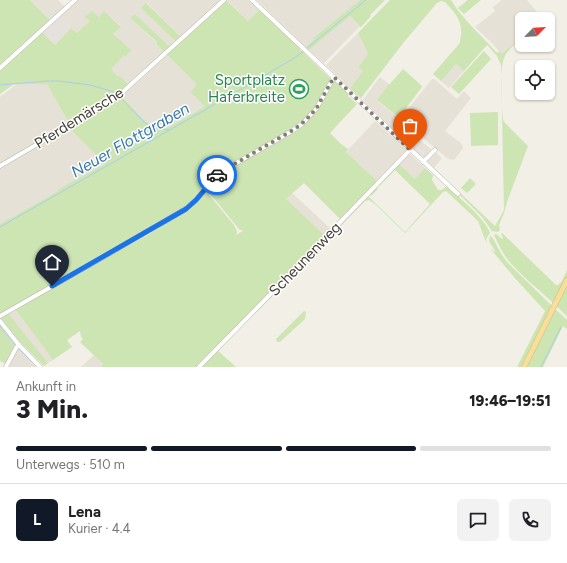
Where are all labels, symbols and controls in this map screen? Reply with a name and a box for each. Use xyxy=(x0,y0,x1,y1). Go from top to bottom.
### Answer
north arrow xyxy=(515,12,555,52)
map controls xyxy=(515,12,555,100)
button: locate xyxy=(515,60,555,100)
place label: Sportplatz Haferbreite xyxy=(208,71,285,106)
sports icon: Sportplatz Haferbreite xyxy=(288,78,310,100)
street label: Pferdemärsche xyxy=(31,83,127,153)
water label: Neuer Flottgraben xyxy=(67,98,193,182)
pin xyxy=(393,109,427,150)
icon: bag xyxy=(399,115,421,137)
courier xyxy=(197,155,237,195)
icon: car xyxy=(206,164,228,186)
street label: Scheunenweg xyxy=(265,218,345,300)
pin xyxy=(35,245,69,286)
icon: home xyxy=(41,251,63,273)
text: Ankunft in xyxy=(16,379,76,394)
text: 19:46–19:51 xyxy=(469,392,551,410)
text: 3 Min. xyxy=(16,393,88,425)
text: Unterwegs · 510 m xyxy=(16,457,125,472)
button: chat xyxy=(457,499,499,541)
button: phone xyxy=(509,499,551,541)
text: Lena xyxy=(68,503,101,521)
text: L xyxy=(33,511,41,529)
text: Kurier · 4.4 xyxy=(68,521,131,536)

